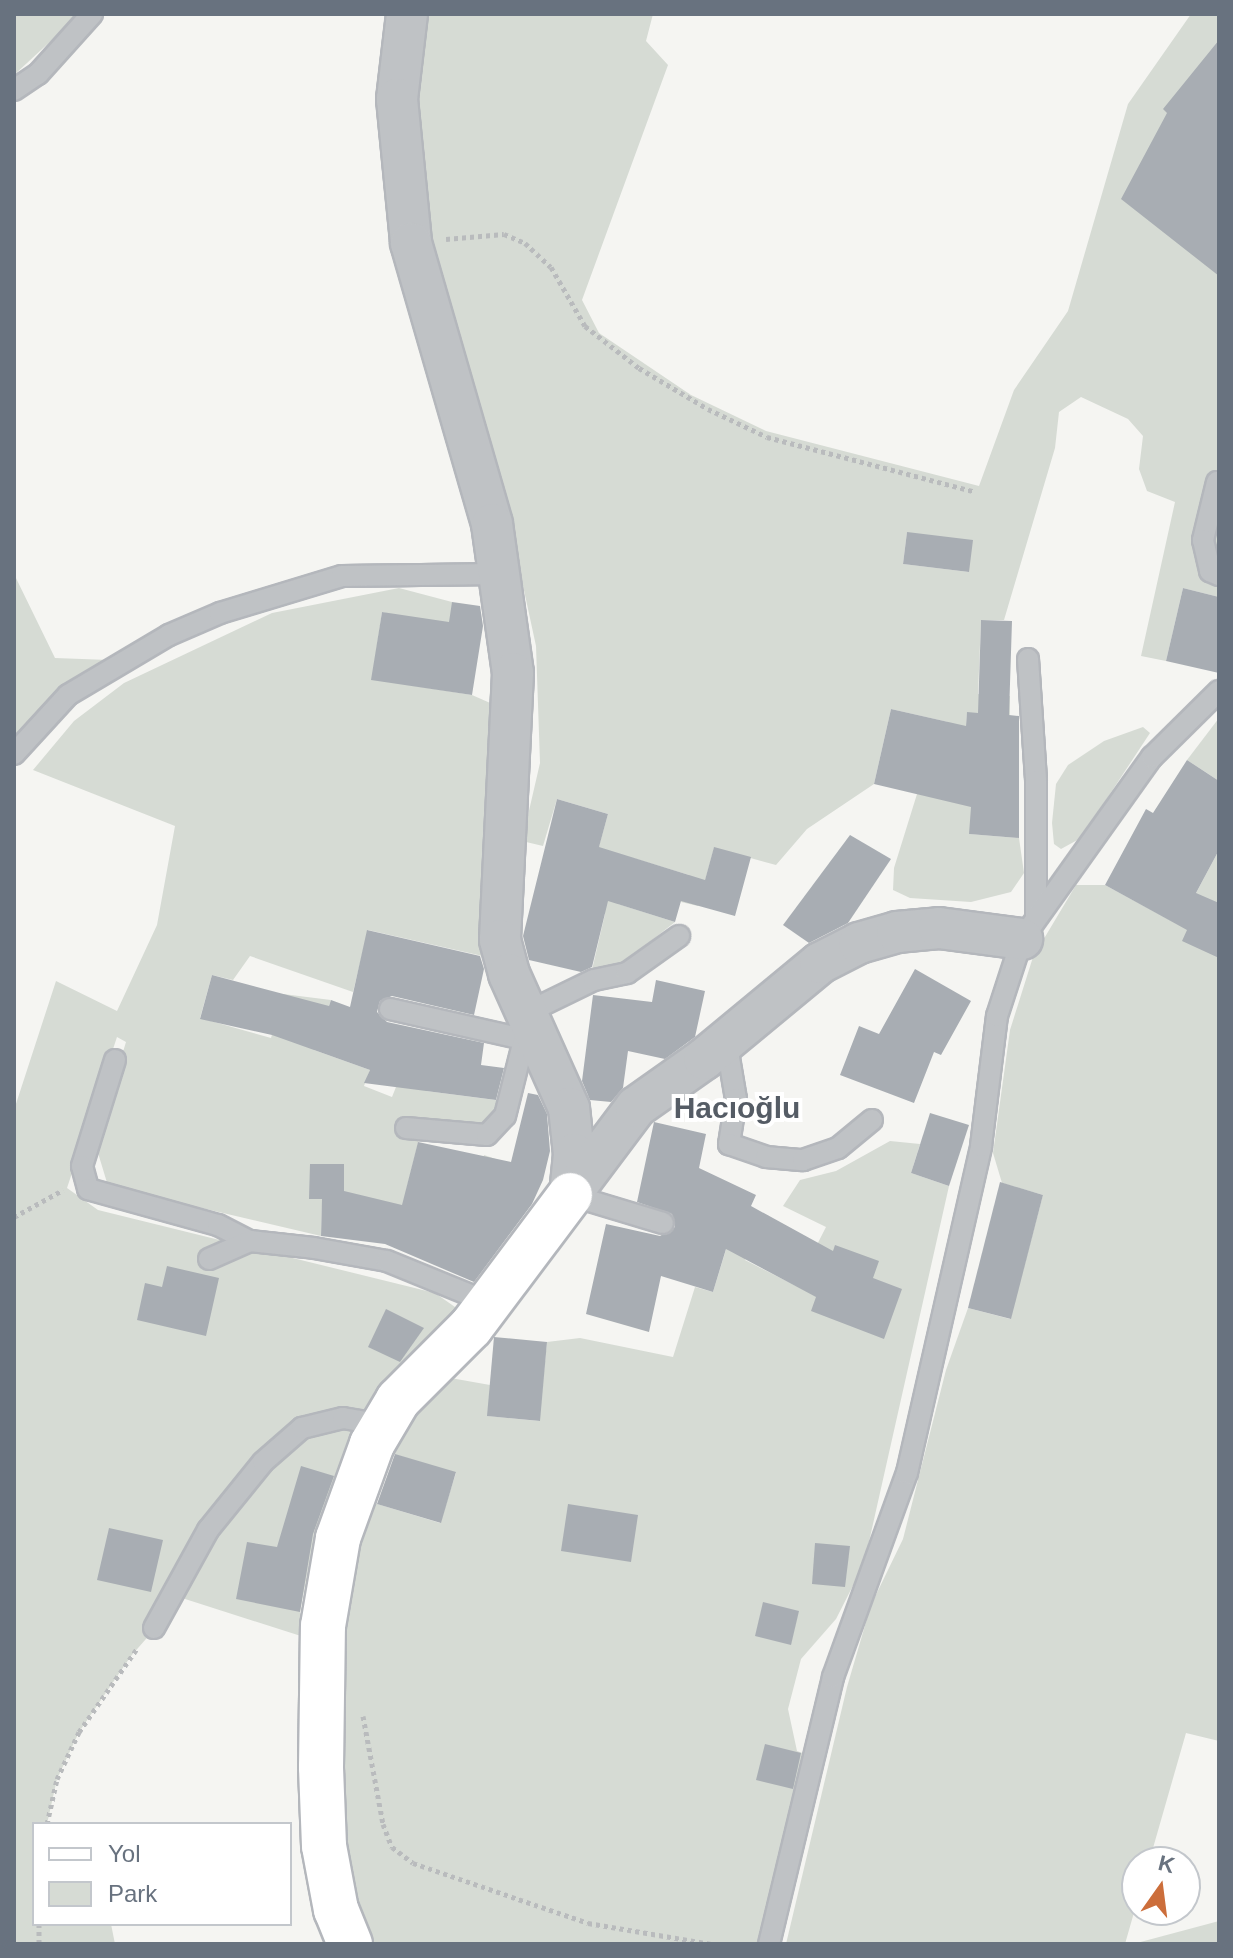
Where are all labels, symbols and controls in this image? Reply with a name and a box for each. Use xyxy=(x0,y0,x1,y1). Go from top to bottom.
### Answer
district label: Hacıoğlu xyxy=(674,1090,800,1126)
legend xyxy=(32,1822,292,1926)
text: Yol xyxy=(108,1840,140,1867)
north arrow xyxy=(1121,1846,1201,1926)
text: K xyxy=(1156,1850,1177,1878)
text: Park xyxy=(108,1880,157,1907)

